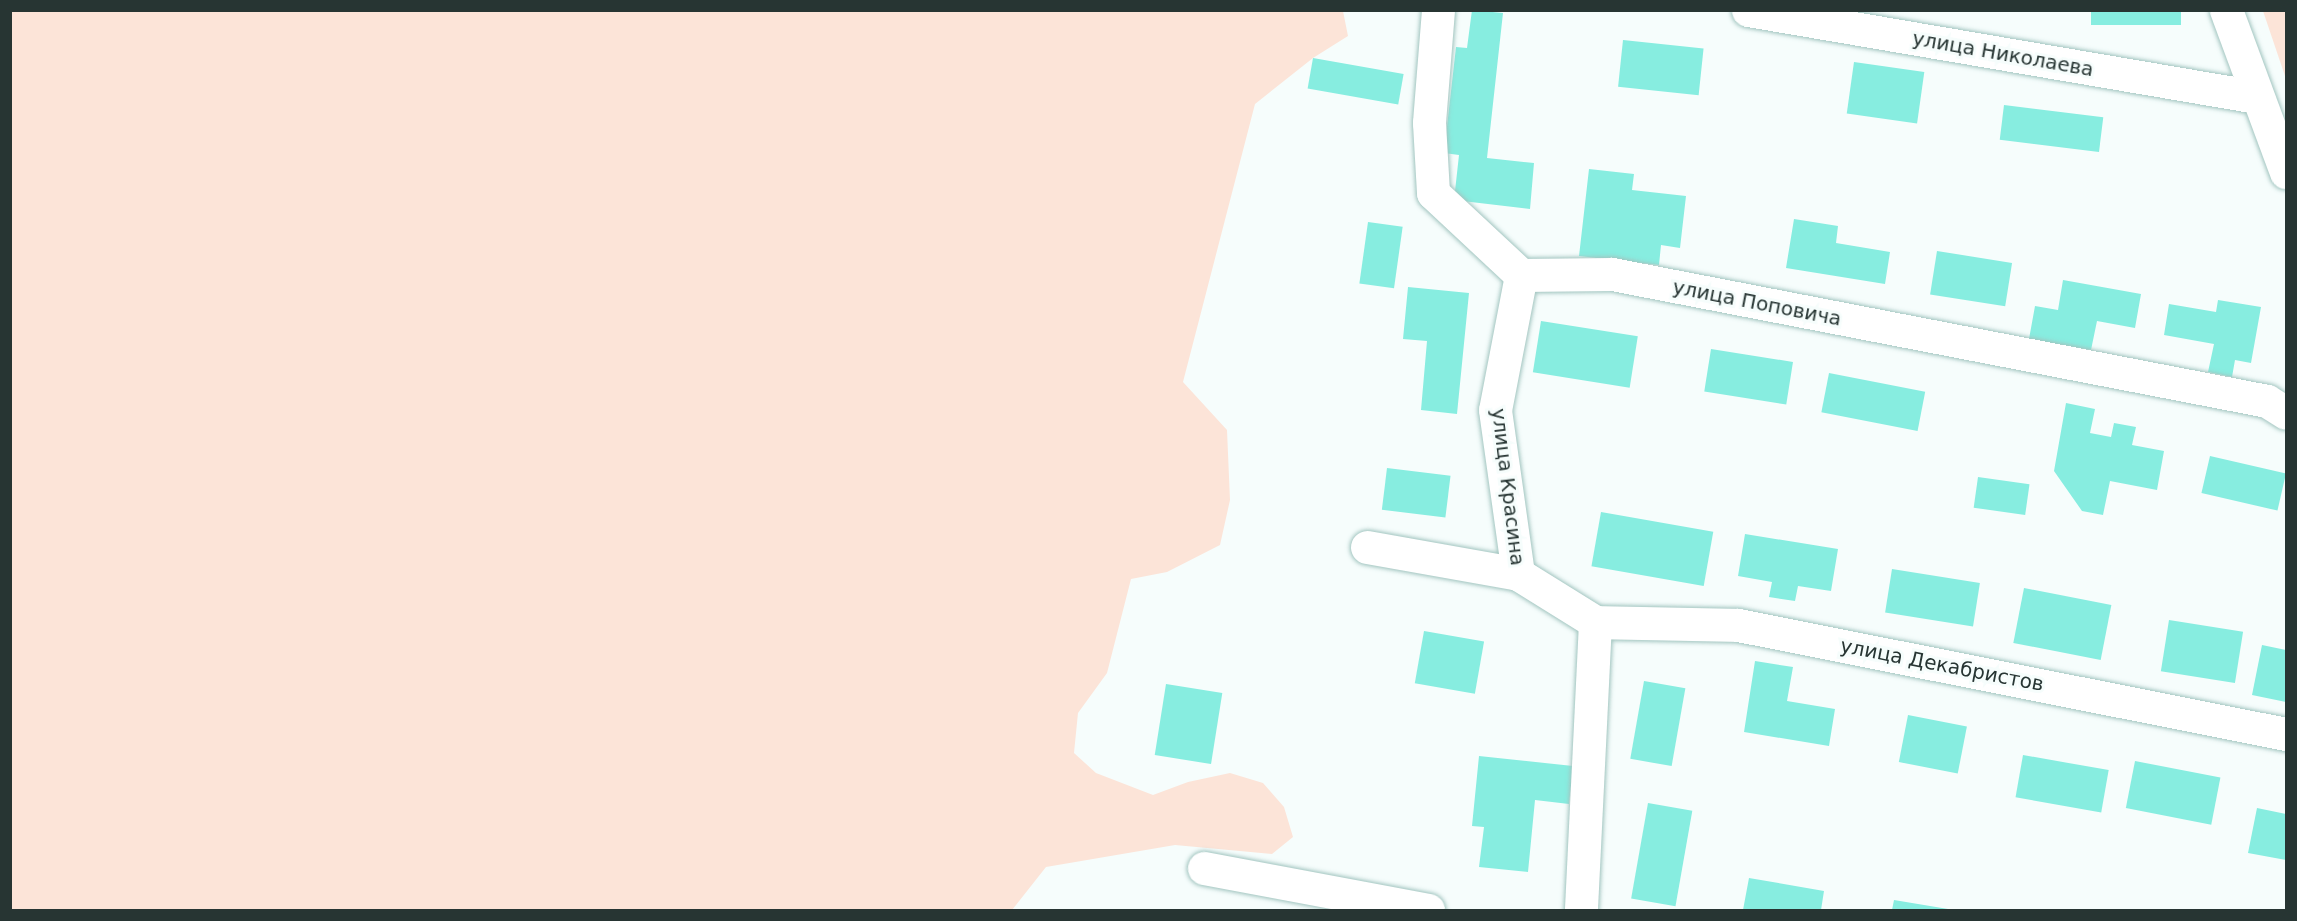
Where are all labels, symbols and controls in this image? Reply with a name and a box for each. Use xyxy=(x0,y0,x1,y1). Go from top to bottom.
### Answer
street label: улица Николаева xyxy=(1911,26,2095,82)
street label: улица Поповича xyxy=(1671,275,1843,331)
street label: улица Красина xyxy=(1486,407,1530,567)
street label: улица Декабристов xyxy=(1838,633,2046,697)

